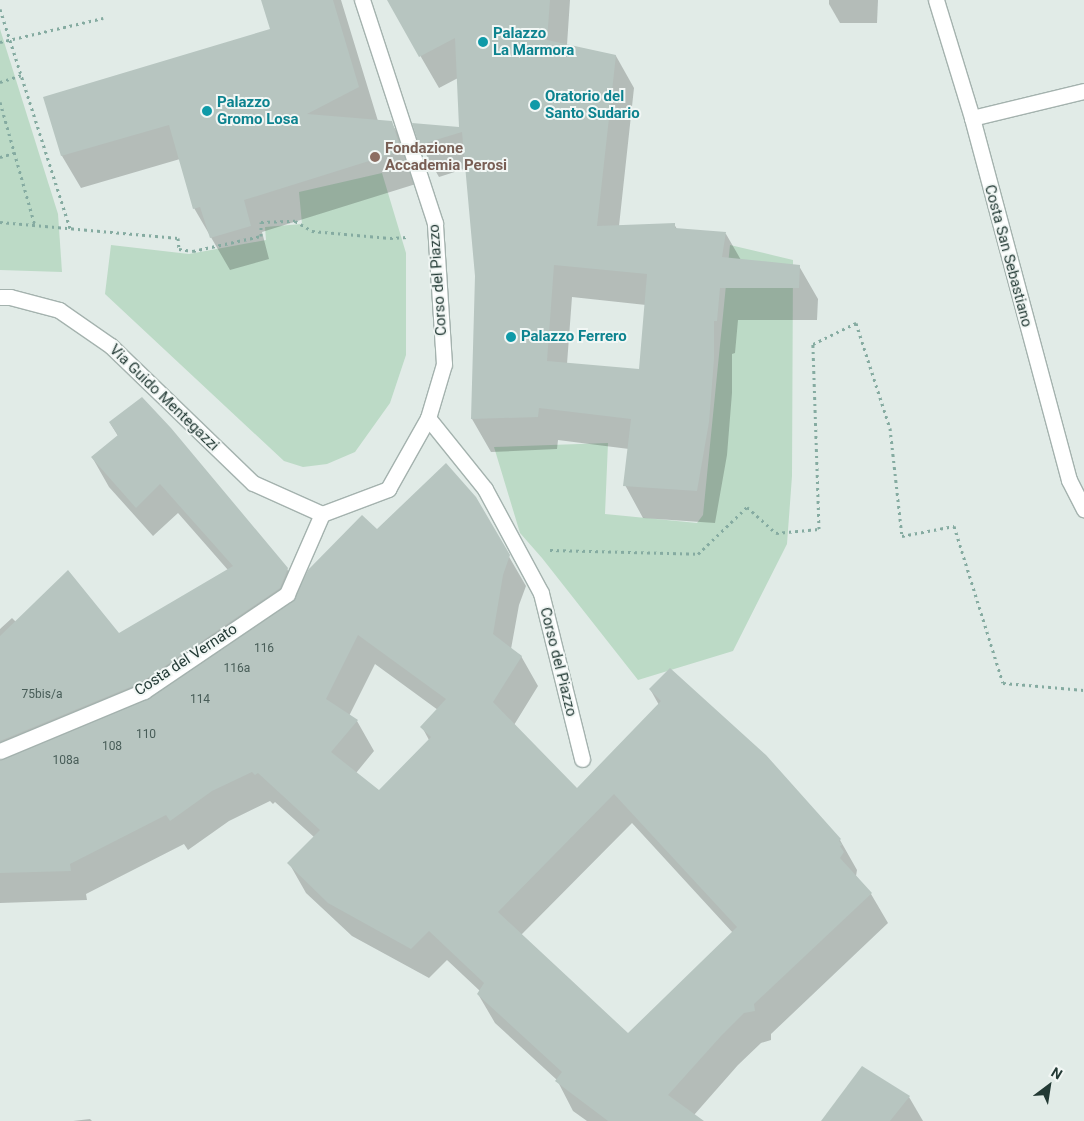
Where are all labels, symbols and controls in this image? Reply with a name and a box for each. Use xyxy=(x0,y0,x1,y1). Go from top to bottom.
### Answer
place label: Palazzo La Marmora xyxy=(493,24,574,59)
marker: Palazzo La Marmora xyxy=(477,36,489,48)
place label: Oratorio del Santo Sudario xyxy=(545,87,640,122)
place label: Palazzo Gromo Losa xyxy=(217,93,298,128)
marker: Oratorio del Santo Sudario xyxy=(529,99,541,111)
marker: Palazzo Gromo Losa xyxy=(201,105,213,117)
place label: Fondazione Accademia Perosi xyxy=(385,139,507,174)
marker: Fondazione Accademia Perosi xyxy=(369,151,381,163)
street label: Costa San Sebastiano xyxy=(980,183,1036,329)
street label: Corso del Piazzo xyxy=(425,224,451,336)
place label: Palazzo Ferrero xyxy=(521,328,627,346)
marker: Palazzo Ferrero xyxy=(505,331,517,343)
street label: Via Guido Mentegazzi xyxy=(106,341,222,455)
street label: Corso del Piazzo xyxy=(536,606,580,718)
street label: Costa del Vernato xyxy=(131,620,241,700)
house number: 116 xyxy=(254,642,274,656)
house number: 116a xyxy=(224,662,250,676)
house number: 75bis/a xyxy=(22,688,62,702)
house number: 114 xyxy=(190,693,210,707)
house number: 110 xyxy=(136,728,156,742)
house number: 108 xyxy=(102,740,122,754)
house number: 108a xyxy=(53,754,79,768)
north arrow xyxy=(1024,1061,1074,1111)
text: N xyxy=(1048,1064,1065,1083)

